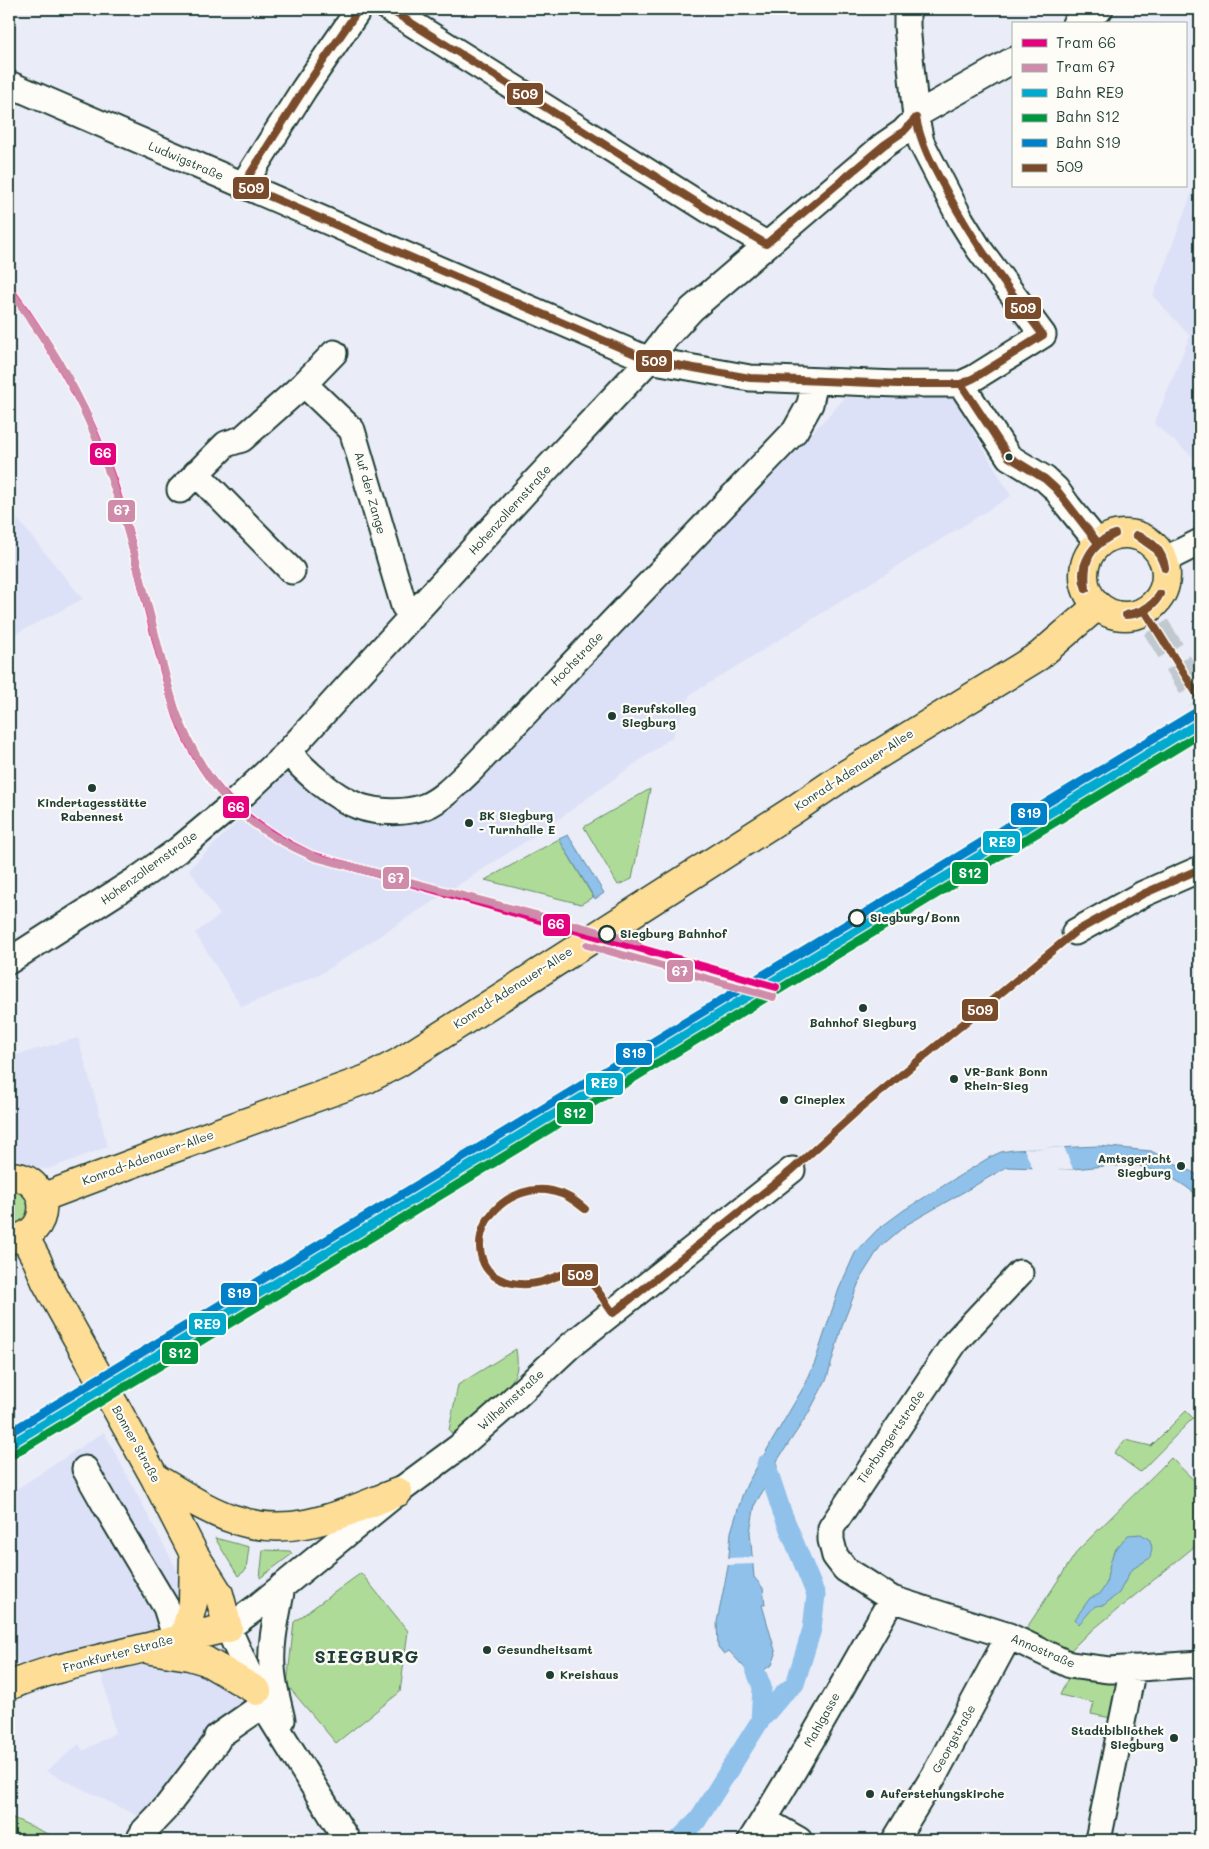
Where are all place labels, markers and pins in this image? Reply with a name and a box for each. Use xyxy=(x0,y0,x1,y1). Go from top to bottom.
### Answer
unlabelled marker xyxy=(1004,452,1014,462)
place label: Berufskolleg Siegburg xyxy=(622,700,696,730)
marker: Berufskolleg Siegburg xyxy=(606,710,618,722)
marker: Kindertagesstätte Rabennest xyxy=(86,782,98,794)
place label: Kindertagesstätte Rabennest xyxy=(37,794,147,824)
place label: BK Siegburg - Turnhalle E xyxy=(479,807,556,837)
marker: BK Siegburg - Turnhalle E xyxy=(463,817,475,829)
marker: Siegburg/Bonn xyxy=(848,909,866,927)
place label: Siegburg/Bonn xyxy=(870,909,960,925)
marker: Siegburg Bahnhof xyxy=(598,925,616,943)
place label: Siegburg Bahnhof xyxy=(620,925,728,941)
marker: Bahnhof Siegburg xyxy=(857,1002,869,1014)
place label: Bahnhof Siegburg xyxy=(810,1014,916,1030)
place label: VR-Bank Bonn Rhein-Sieg xyxy=(964,1063,1048,1093)
marker: VR-Bank Bonn Rhein-Sieg xyxy=(948,1073,960,1085)
place label: Cineplex xyxy=(794,1091,845,1107)
marker: Cineplex xyxy=(778,1094,790,1106)
place label: Amtsgericht Siegburg xyxy=(1098,1150,1171,1180)
marker: Amtsgericht Siegburg xyxy=(1175,1160,1187,1172)
place label: Gesundheitsamt xyxy=(497,1641,593,1657)
marker: Gesundheitsamt xyxy=(481,1644,493,1656)
place label: Kreishaus xyxy=(560,1666,619,1682)
marker: Kreishaus xyxy=(544,1669,556,1681)
place label: Stadtbibliothek Siegburg xyxy=(1071,1722,1164,1752)
marker: Stadtbibliothek Siegburg xyxy=(1168,1732,1180,1744)
place label: Auferstehungskirche xyxy=(880,1785,1004,1801)
marker: Auferstehungskirche xyxy=(864,1788,876,1800)

